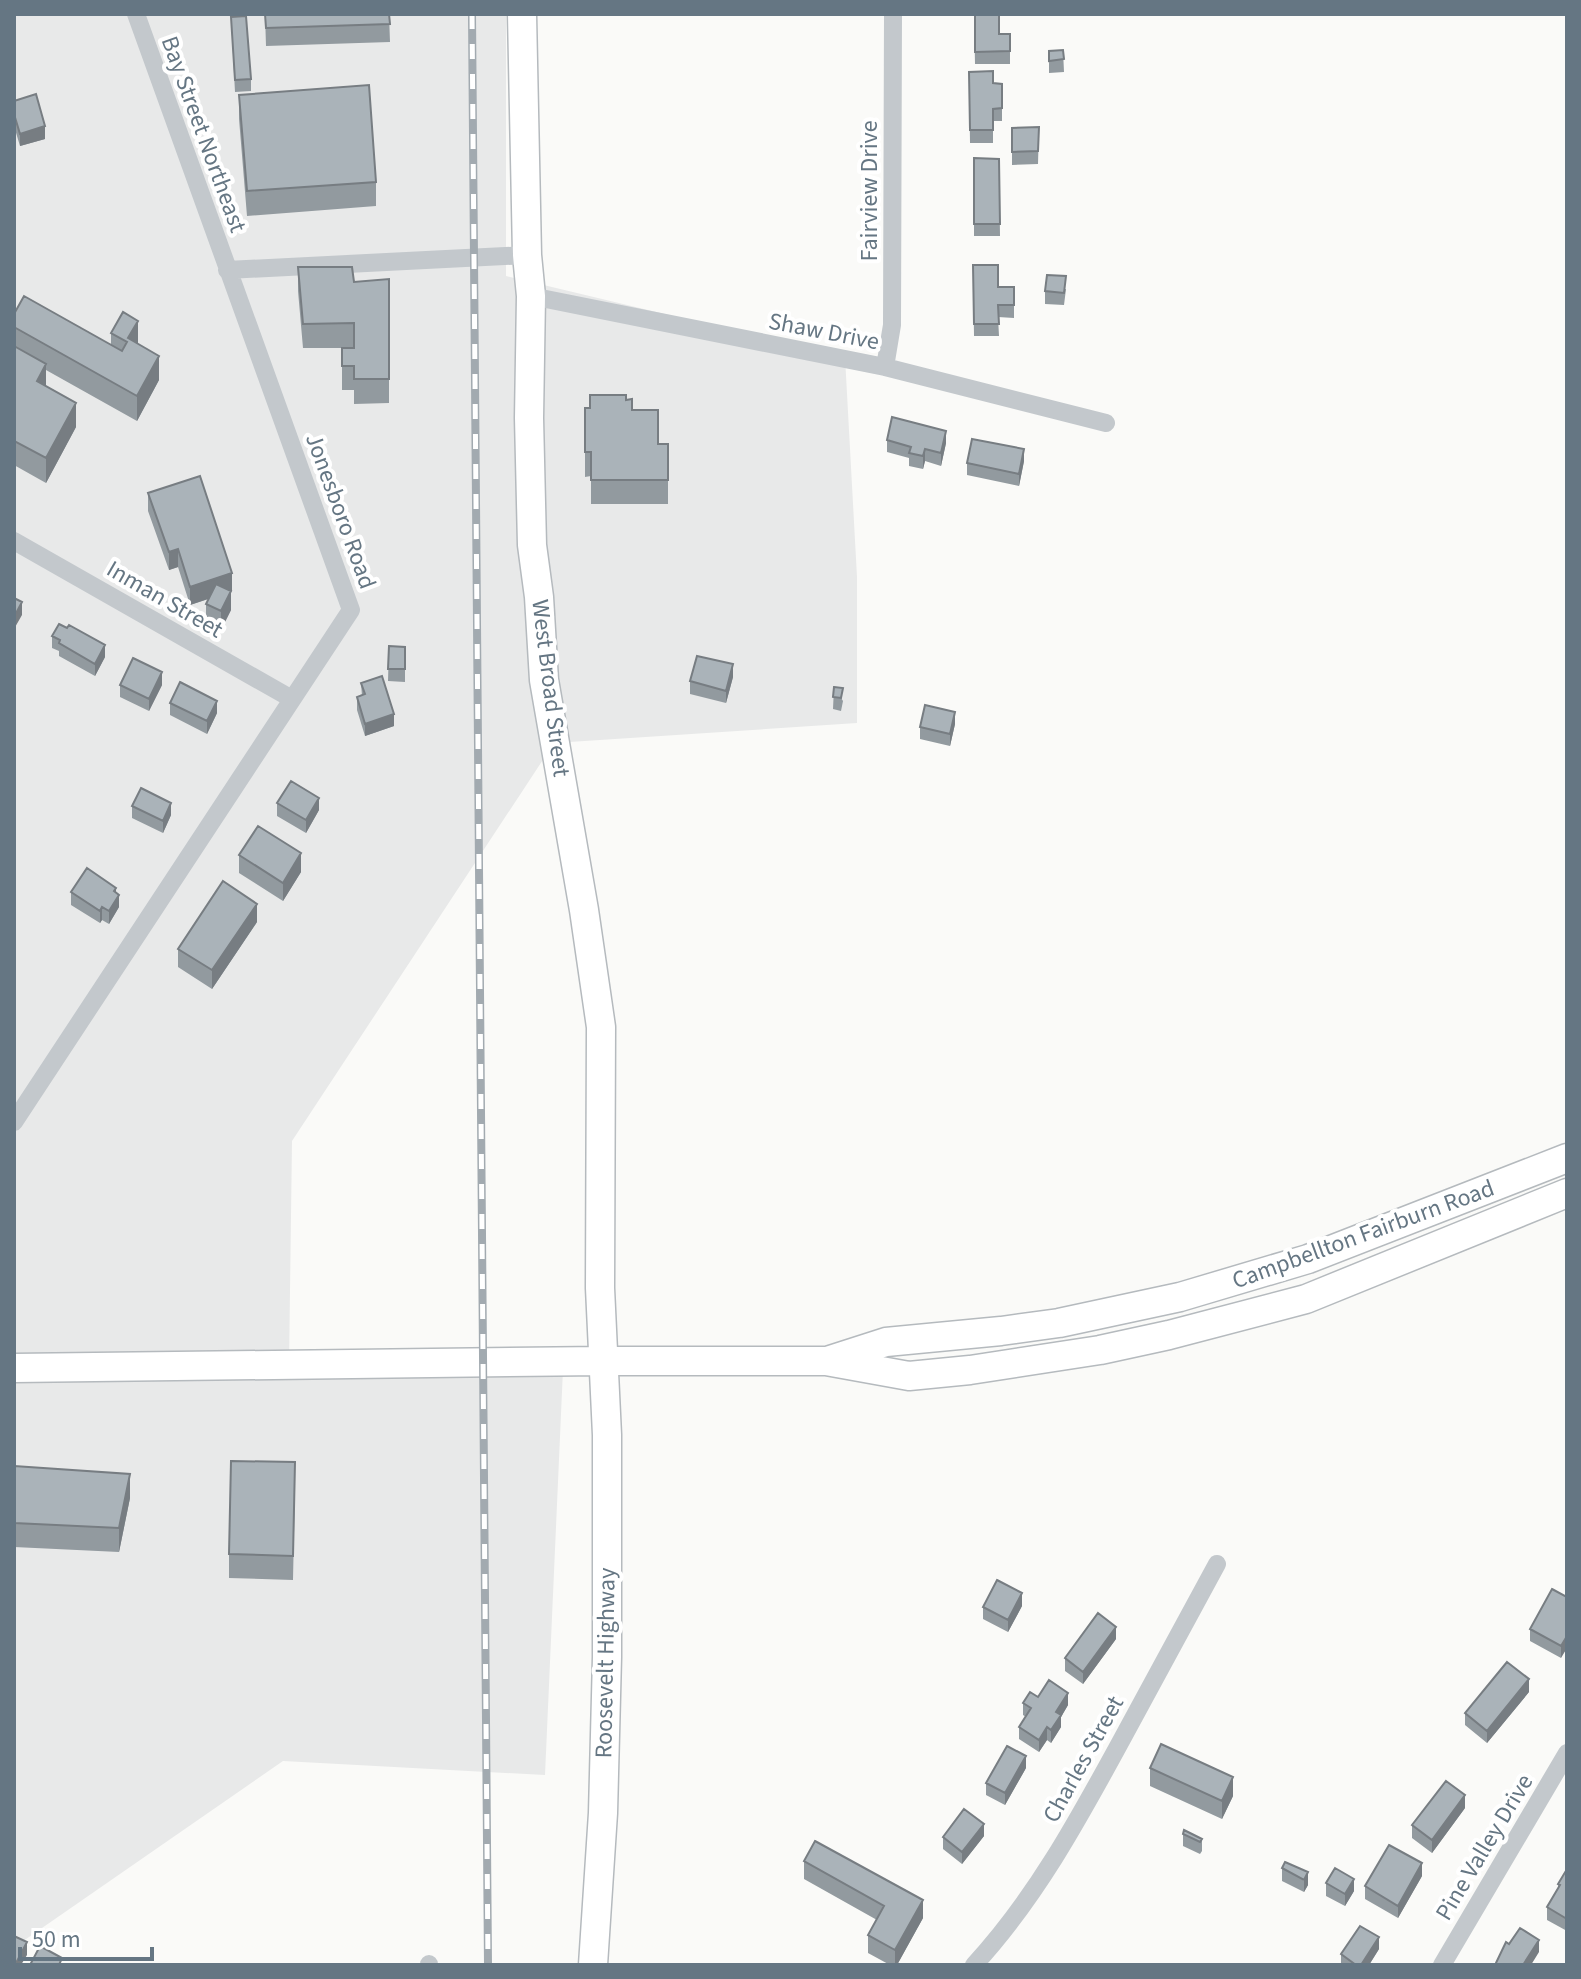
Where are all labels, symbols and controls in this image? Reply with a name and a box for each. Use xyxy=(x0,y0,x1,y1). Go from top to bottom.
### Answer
street label: Bay Street Northeast xyxy=(152,31,255,237)
street label: Fairview Drive xyxy=(852,120,887,262)
street label: Shaw Drive xyxy=(766,304,882,359)
street label: Jonesboro Road xyxy=(296,428,385,594)
street label: Inman Street xyxy=(100,552,230,647)
street label: West Broad Street xyxy=(522,597,579,779)
street label: Campbellton Fairburn Road xyxy=(1227,1171,1499,1298)
street label: Roosevelt Highway xyxy=(586,1567,625,1759)
street label: Charles Street xyxy=(1034,1689,1133,1829)
street label: Pine Valley Drive xyxy=(1427,1767,1542,1927)
scale bar xyxy=(20,1911,152,1961)
text: 50 m xyxy=(32,1922,81,1957)

